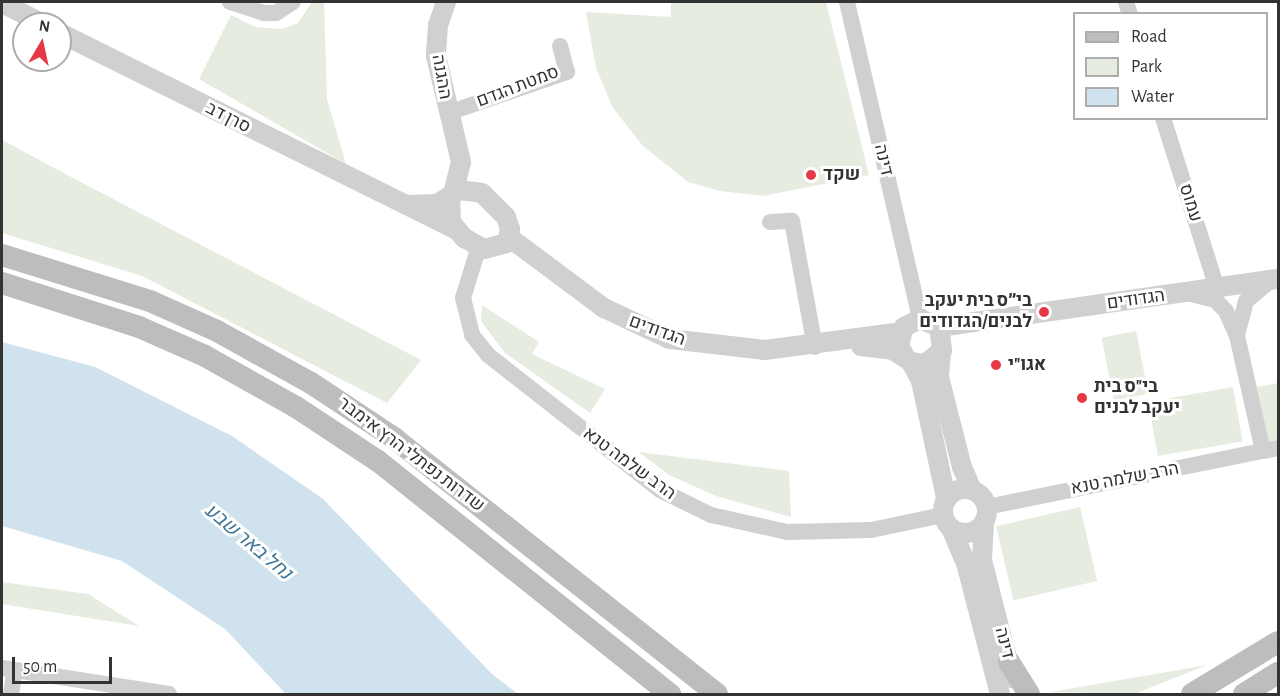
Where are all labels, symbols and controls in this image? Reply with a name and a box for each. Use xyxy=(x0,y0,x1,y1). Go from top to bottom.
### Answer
north arrow xyxy=(12,12,72,72)
legend xyxy=(1073,12,1268,120)
text: N xyxy=(38,17,51,35)
text: Road xyxy=(1131,28,1167,46)
street label: ההגנה xyxy=(426,53,456,101)
text: Park xyxy=(1131,58,1162,76)
street label: סמטת הגדם xyxy=(474,61,562,113)
text: Water xyxy=(1131,88,1174,106)
street label: סרן דב xyxy=(202,98,254,138)
street label: דינה xyxy=(869,142,897,178)
place label: שקד xyxy=(823,164,860,186)
marker: שקד xyxy=(804,168,818,182)
street label: עמוס xyxy=(1174,181,1206,225)
street label: הגדודים xyxy=(1106,285,1166,315)
place label: בי״ס בית יעקב לבנים/הגדודים xyxy=(919,291,1032,334)
marker: בי״ס בית יעקב לבנים/הגדודים xyxy=(1037,305,1051,319)
street label: הגדודים xyxy=(626,311,688,351)
place label: אגו"י xyxy=(1008,354,1046,376)
marker: אגו"י xyxy=(989,358,1003,372)
place label: בי"ס בית יעקב לבנים xyxy=(1094,377,1180,420)
marker: בי"ס בית יעקב לבנים xyxy=(1075,391,1089,405)
street label: שדרות נפתלי הרץ אימבר xyxy=(334,393,488,517)
street label: הרב שלמה טנא xyxy=(578,423,680,505)
street label: הרב שלמה טנא xyxy=(1069,458,1181,500)
water label: נחל באר שבע xyxy=(199,499,297,585)
street label: דינה xyxy=(990,625,1018,661)
scale bar xyxy=(15,645,116,683)
text: 50 m xyxy=(23,658,57,676)

